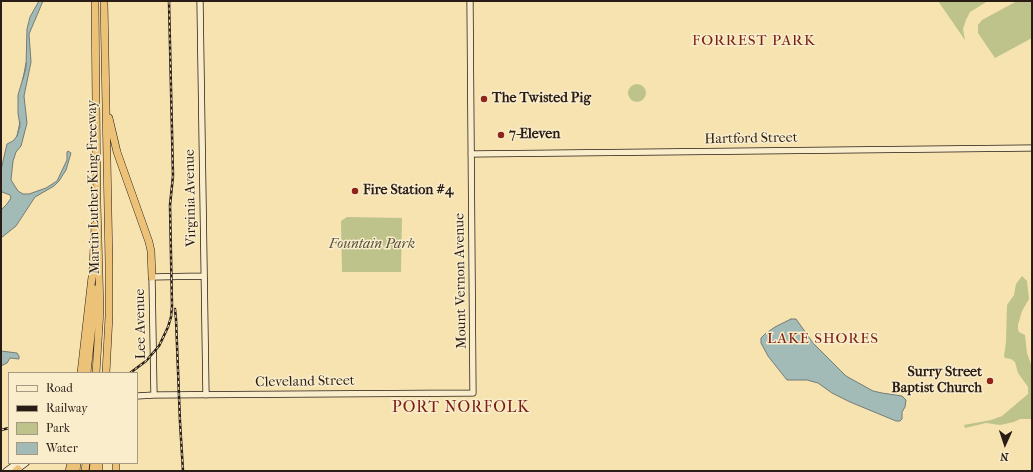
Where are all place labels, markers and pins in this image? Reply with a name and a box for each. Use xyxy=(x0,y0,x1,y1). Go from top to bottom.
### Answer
place label: The Twisted Pig xyxy=(492,91,591,107)
marker: The Twisted Pig xyxy=(479,94,489,104)
place label: 7-Eleven xyxy=(509,127,560,143)
marker: 7-Eleven xyxy=(496,130,506,140)
place label: Fire Station #4 xyxy=(363,183,453,199)
marker: Fire Station #4 xyxy=(350,186,360,196)
place label: Surry Street Baptist Church xyxy=(892,365,982,398)
marker: Surry Street Baptist Church xyxy=(985,376,995,386)

